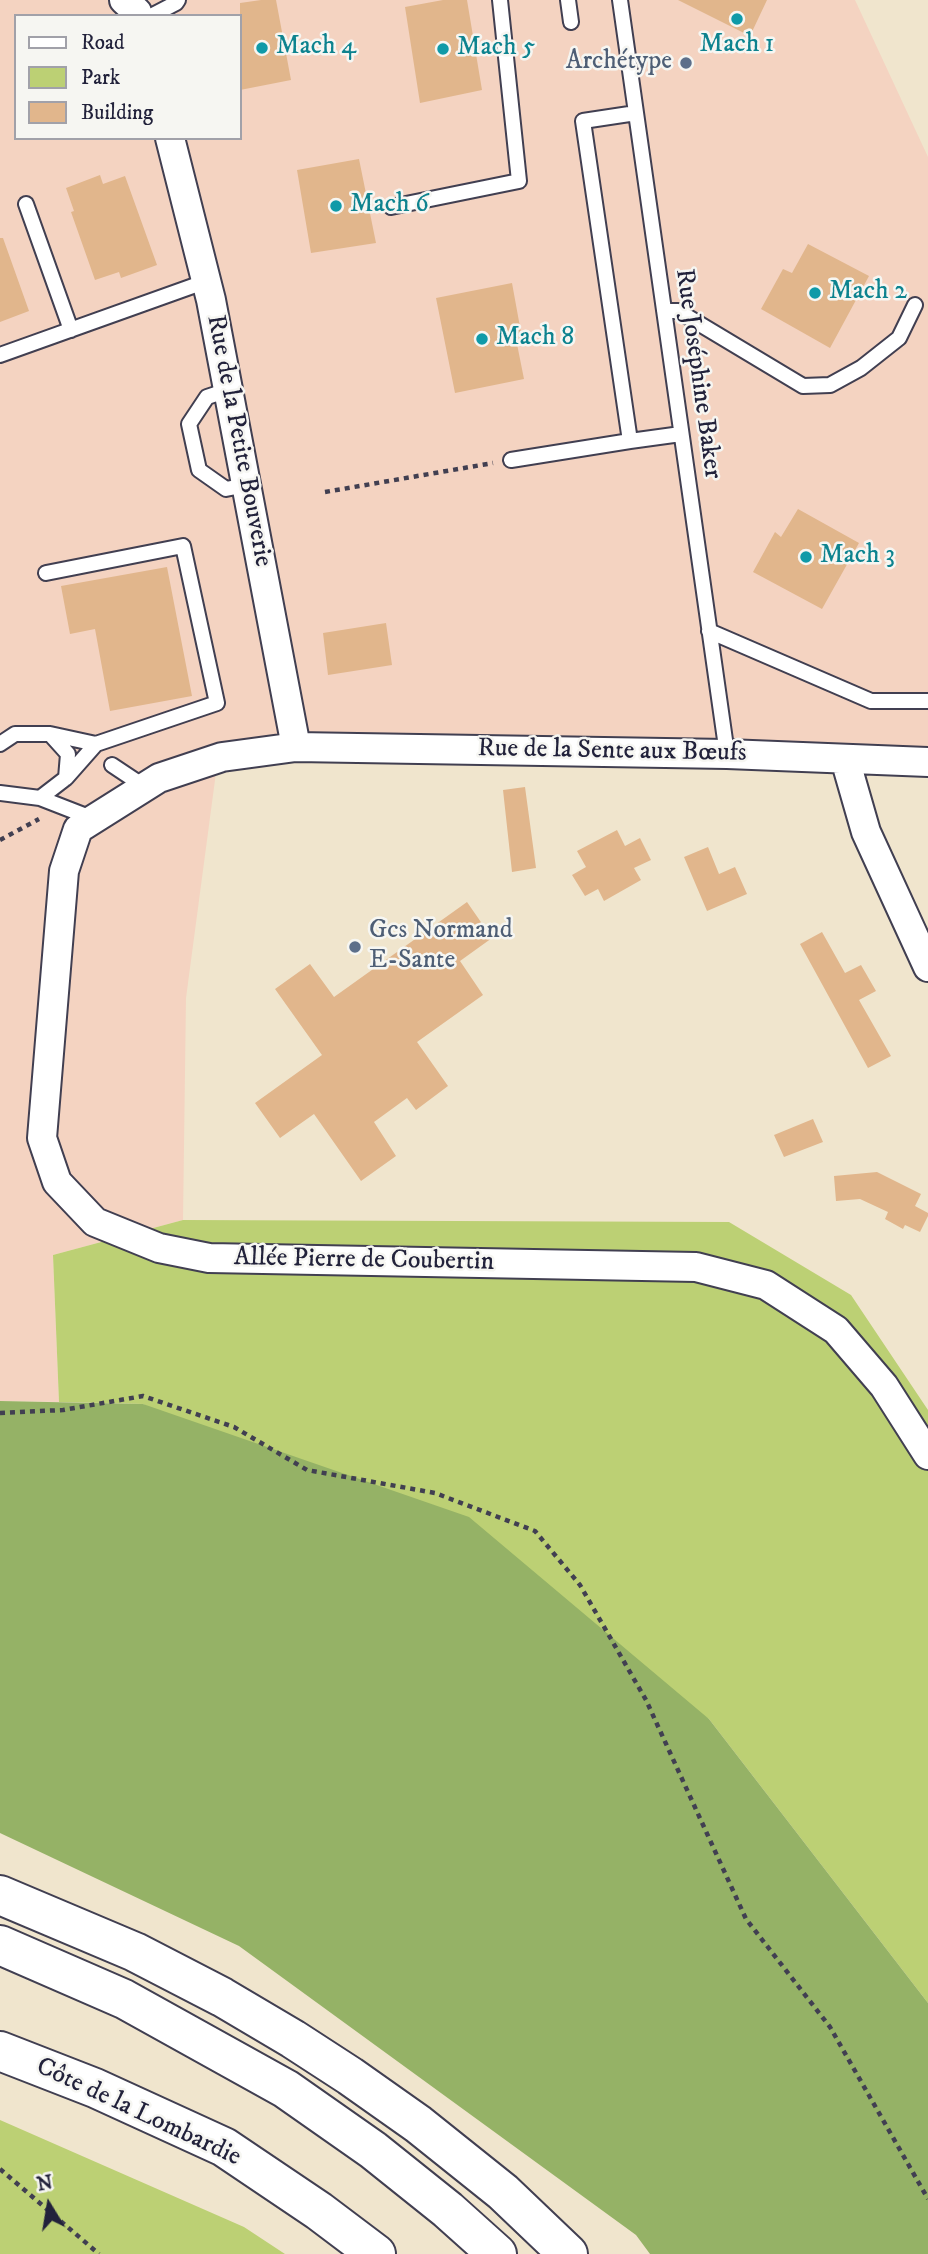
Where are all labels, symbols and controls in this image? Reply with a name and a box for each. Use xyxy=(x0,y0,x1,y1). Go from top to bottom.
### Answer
marker: Mach 1 xyxy=(729,11,745,27)
legend xyxy=(14,14,242,140)
text: Road xyxy=(81,30,125,56)
place label: Mach 1 xyxy=(700,30,774,62)
place label: Mach 4 xyxy=(276,32,356,64)
place label: Mach 5 xyxy=(457,33,535,65)
marker: Mach 4 xyxy=(254,40,270,56)
marker: Mach 5 xyxy=(435,41,451,57)
place label: Archétype xyxy=(566,47,672,79)
marker: Archétype xyxy=(678,55,694,71)
text: Park xyxy=(81,65,120,91)
text: Building xyxy=(81,100,153,126)
place label: Mach 6 xyxy=(350,190,429,222)
marker: Mach 6 xyxy=(328,198,344,214)
street label: Rue Joséphine Baker xyxy=(667,267,727,481)
place label: Mach 2 xyxy=(829,277,907,309)
marker: Mach 2 xyxy=(807,285,823,301)
street label: Rue de la Petite Bouverie xyxy=(198,312,278,570)
place label: Mach 8 xyxy=(496,323,574,355)
marker: Mach 8 xyxy=(474,331,490,347)
place label: Mach 3 xyxy=(820,541,895,573)
marker: Mach 3 xyxy=(798,549,814,565)
street label: Rue de la Sente aux Bœufs xyxy=(477,734,747,770)
place label: Gcs Normand E-Sante xyxy=(369,916,513,978)
marker: Gcs Normand E-Sante xyxy=(347,939,363,955)
street label: Allée Pierre de Coubertin xyxy=(234,1243,494,1279)
street label: Côte de la Lombardie xyxy=(31,2052,245,2174)
north arrow xyxy=(14,2170,84,2240)
text: N xyxy=(35,2171,55,2197)

